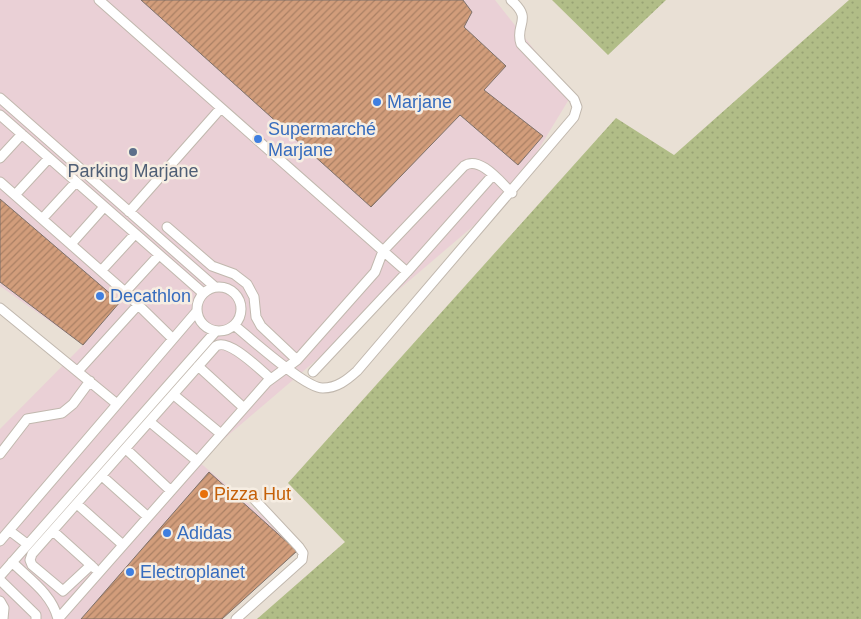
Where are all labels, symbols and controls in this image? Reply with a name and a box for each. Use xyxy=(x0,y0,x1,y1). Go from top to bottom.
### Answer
place label: Marjane xyxy=(387,92,452,112)
marker: Marjane xyxy=(371,96,383,108)
place label: Supermarché Marjane xyxy=(268,119,376,160)
marker: Supermarché Marjane xyxy=(252,133,264,145)
marker: Parking Marjane xyxy=(127,146,139,158)
place label: Parking Marjane xyxy=(67,161,199,181)
place label: Decathlon xyxy=(110,286,191,306)
marker: Decathlon xyxy=(94,290,106,302)
place label: Pizza Hut xyxy=(214,484,291,504)
marker: Pizza Hut xyxy=(198,488,210,500)
place label: Adidas xyxy=(177,523,232,543)
marker: Adidas xyxy=(161,527,173,539)
place label: Electroplanet xyxy=(140,562,245,582)
marker: Electroplanet xyxy=(124,566,136,578)

